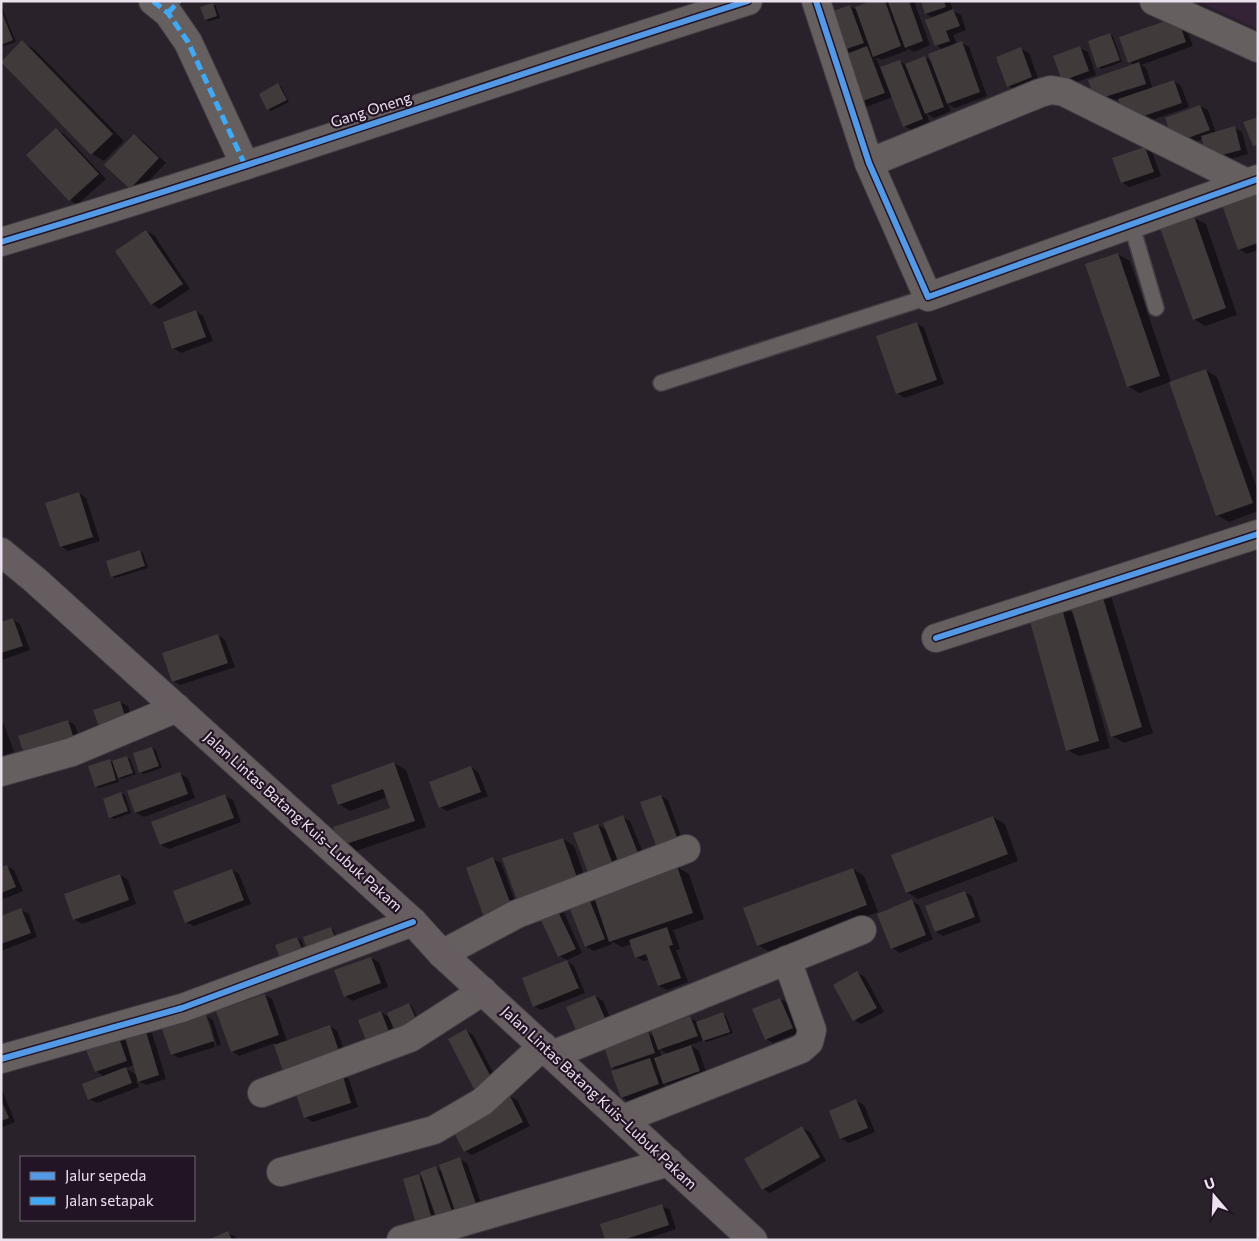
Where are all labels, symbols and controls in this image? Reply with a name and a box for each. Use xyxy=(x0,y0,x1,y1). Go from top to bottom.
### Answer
street label: Gang Oneng xyxy=(328,88,413,131)
street label: Jalan Lintas Batang Kuis–Lubuk Pakam xyxy=(201,727,406,915)
street label: Jalan Lintas Batang Kuis–Lubuk Pakam xyxy=(498,1002,701,1193)
legend xyxy=(20,1156,195,1221)
text: Jalur sepeda xyxy=(65,1166,146,1184)
north arrow xyxy=(1189,1171,1239,1221)
text: U xyxy=(1202,1174,1217,1193)
text: Jalan setapak xyxy=(65,1191,154,1209)

